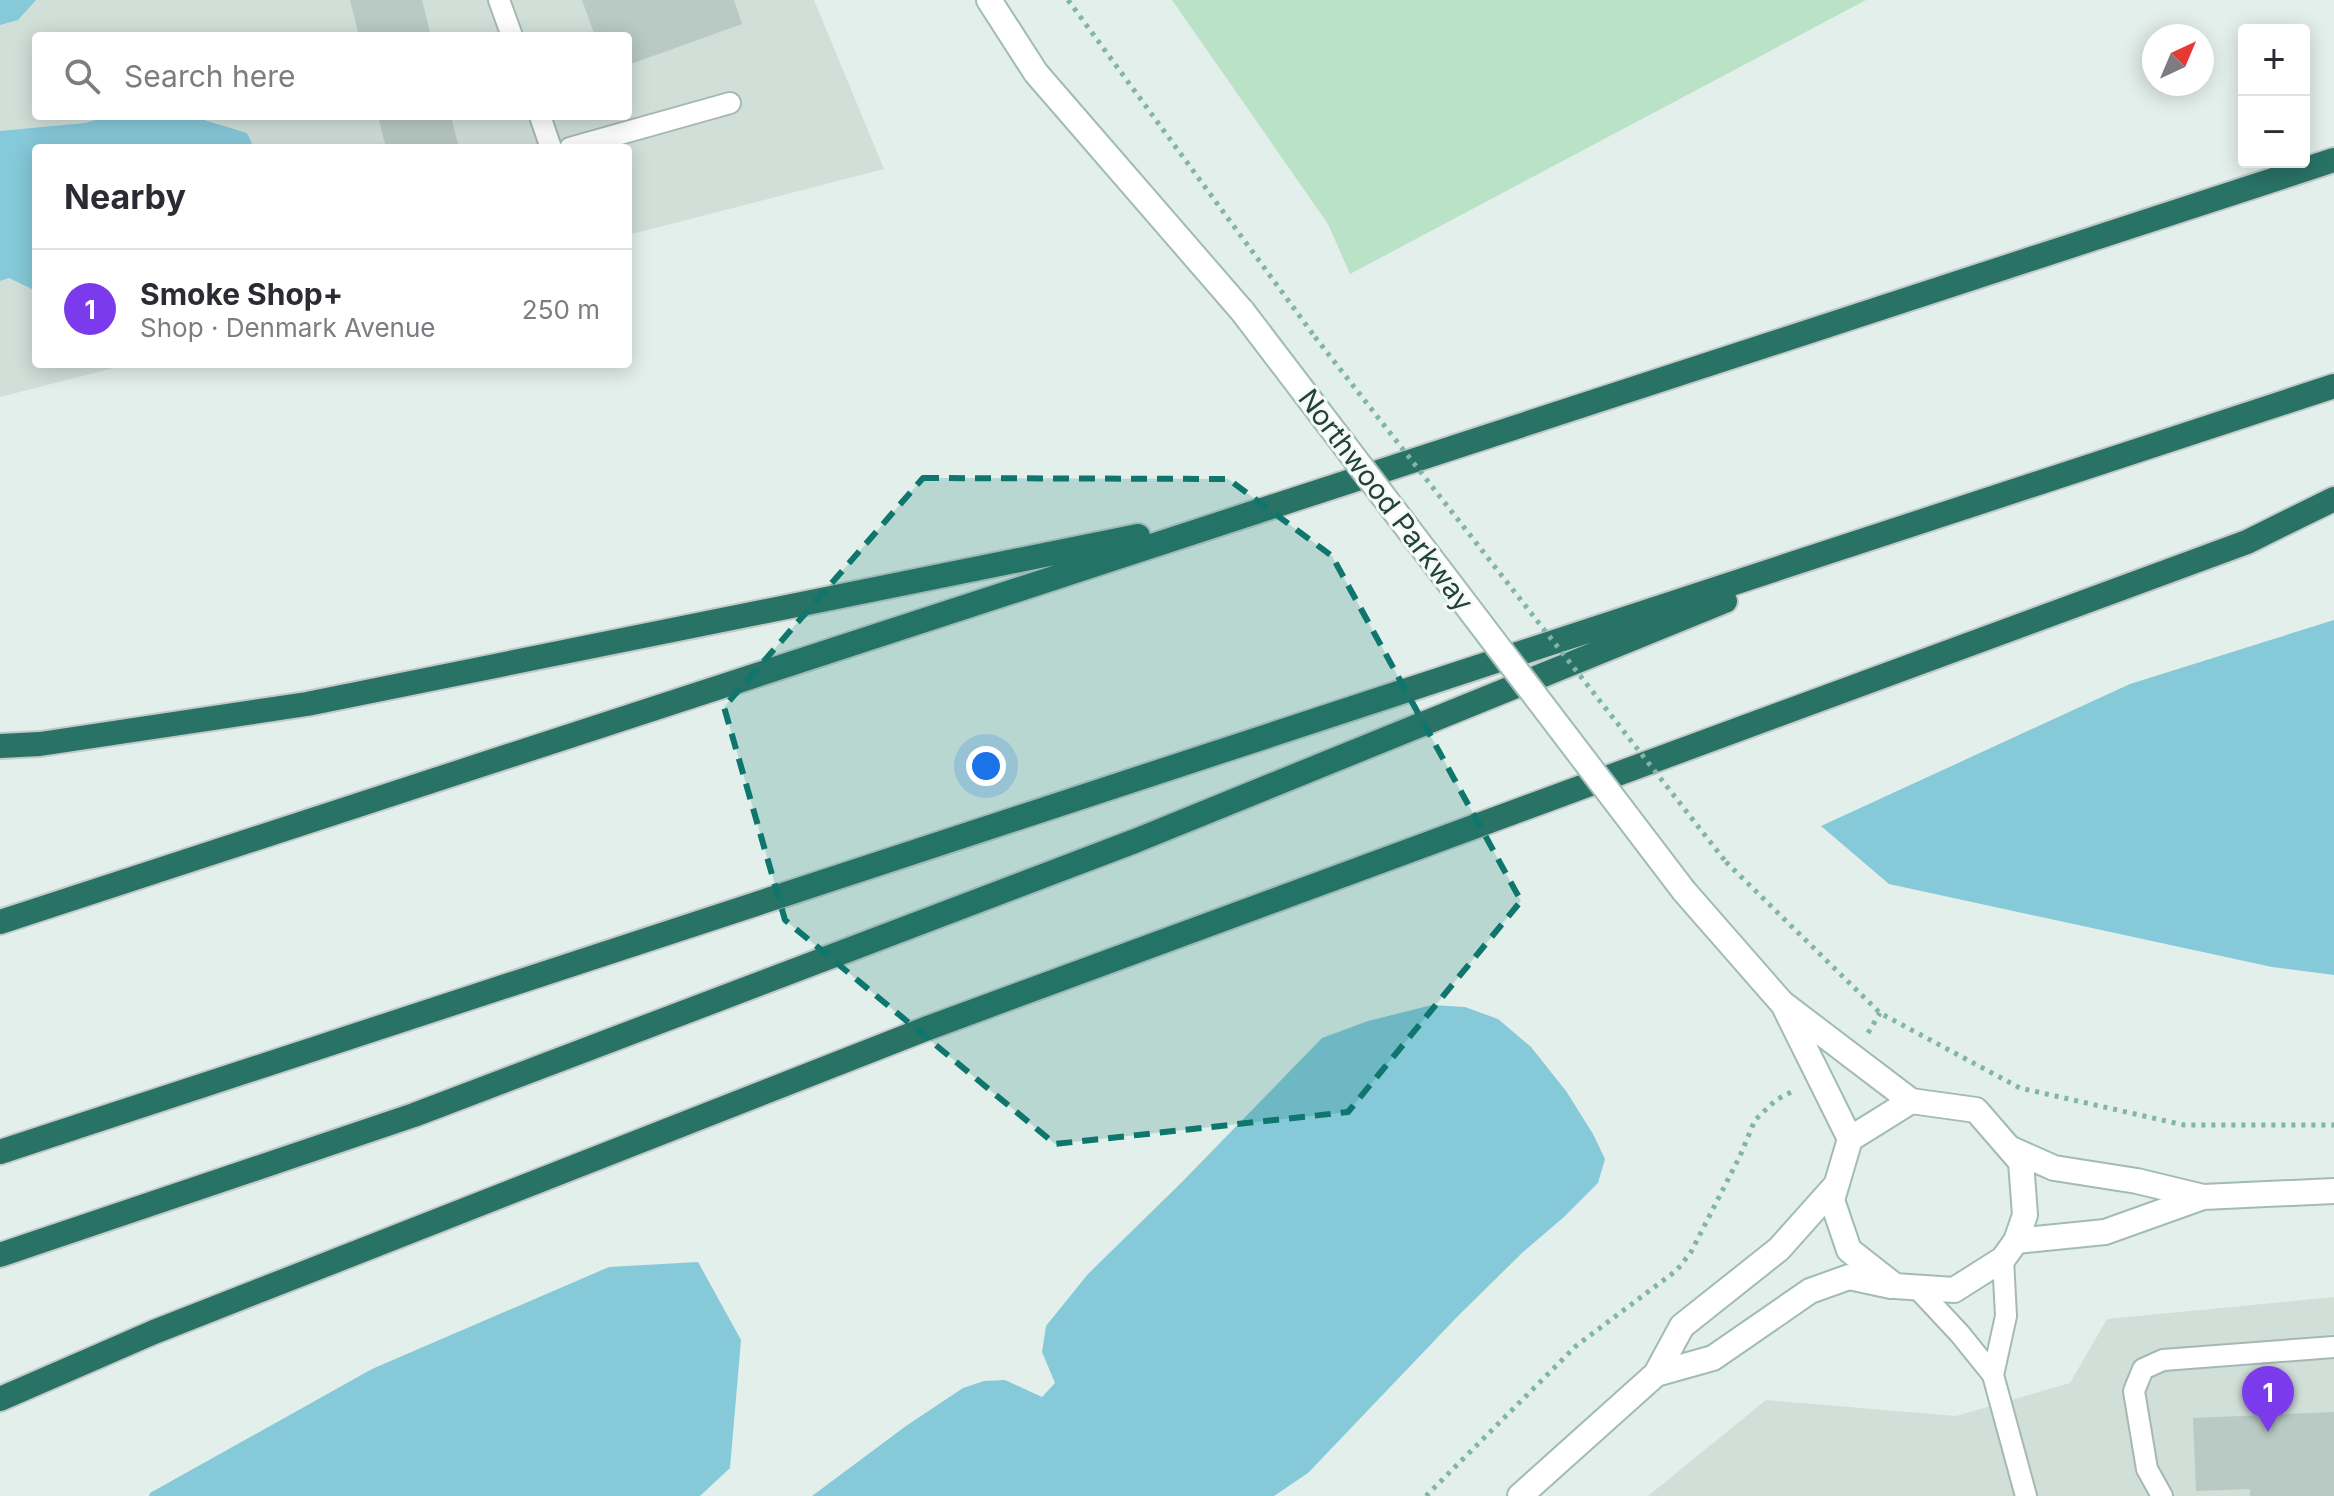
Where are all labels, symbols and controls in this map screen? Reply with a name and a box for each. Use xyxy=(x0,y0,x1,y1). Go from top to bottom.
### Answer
north arrow xyxy=(2142,24,2214,96)
map controls xyxy=(2238,24,2310,168)
button: + xyxy=(2238,24,2310,96)
search box xyxy=(32,32,632,120)
icon: search xyxy=(60,54,104,98)
text: Search here xyxy=(124,58,296,94)
button: − xyxy=(2238,96,2310,168)
text: Nearby xyxy=(64,176,186,217)
text: Smoke Shop+ xyxy=(140,276,343,312)
text: 1 xyxy=(84,294,96,325)
text: 250 m xyxy=(522,294,600,325)
text: Shop · Denmark Avenue xyxy=(140,312,435,343)
street label: Northwood Parkway xyxy=(1291,382,1481,618)
your location xyxy=(966,746,1006,786)
pin: 1 xyxy=(2242,1366,2294,1432)

